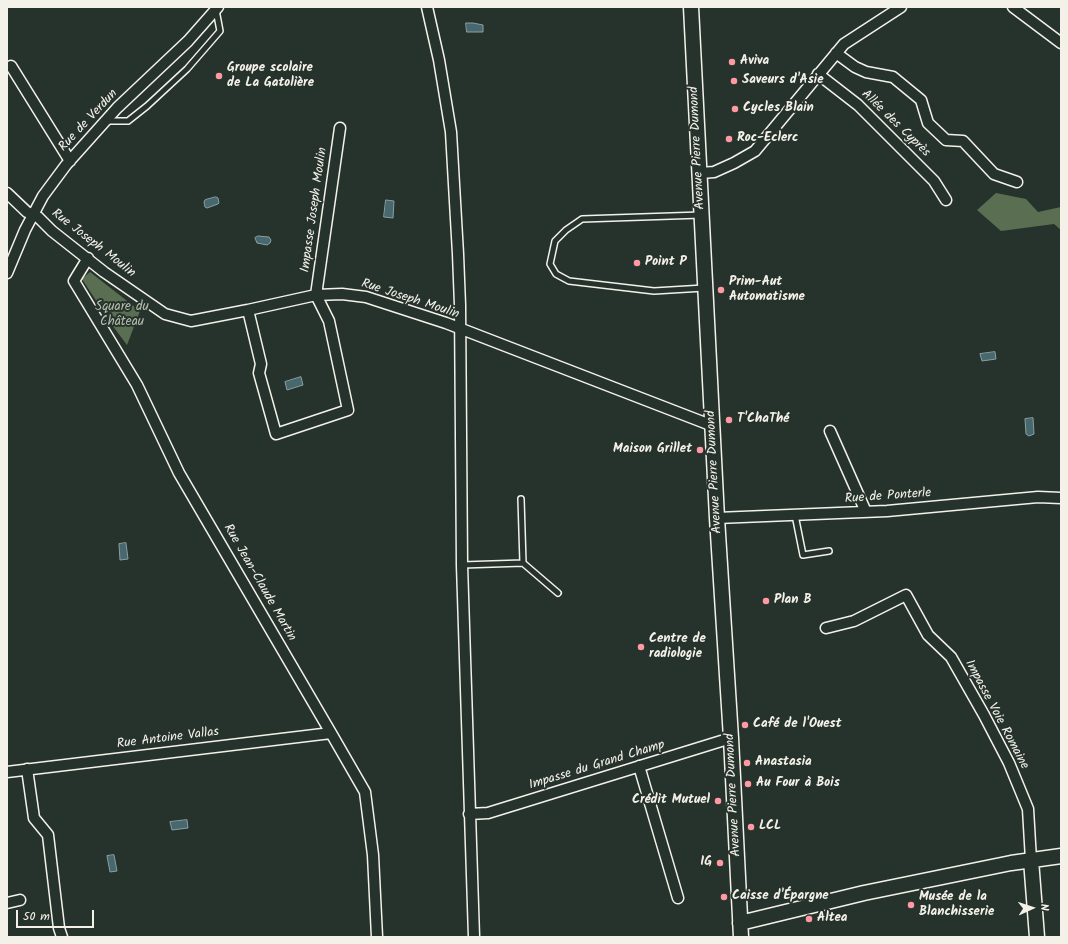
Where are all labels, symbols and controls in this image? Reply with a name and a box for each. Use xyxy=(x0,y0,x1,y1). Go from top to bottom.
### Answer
place label: Aviva xyxy=(740,54,769,70)
marker: Aviva xyxy=(727,57,737,67)
place label: Groupe scolaire de La Gatolière xyxy=(227,61,314,92)
marker: Groupe scolaire de La Gatolière xyxy=(214,71,224,81)
place label: Saveurs d'Asie xyxy=(742,73,824,89)
marker: Saveurs d'Asie xyxy=(729,76,739,86)
street label: Avenue Pierre Dumond xyxy=(687,86,709,210)
street label: Rue de Verdun xyxy=(56,87,122,155)
street label: Allée des Cyprès xyxy=(857,87,933,161)
place label: Cycles Blain xyxy=(743,101,814,117)
marker: Cycles Blain xyxy=(730,104,740,114)
place label: Roc-Eclerc xyxy=(737,131,798,147)
marker: Roc-Eclerc xyxy=(724,134,734,144)
street label: Impasse Joseph Moulin xyxy=(298,146,332,274)
street label: Rue Joseph Moulin xyxy=(48,206,138,282)
place label: Point P xyxy=(645,255,687,271)
marker: Point P xyxy=(632,258,642,268)
place label: Prim-Aut Automatisme xyxy=(729,275,805,306)
street label: Rue Joseph Moulin xyxy=(359,277,461,323)
marker: Prim-Aut Automatisme xyxy=(716,285,726,295)
park label: Square du Château xyxy=(95,300,149,331)
street label: Avenue Pierre Dumond xyxy=(704,410,726,534)
place label: T'ChaThé xyxy=(737,412,789,428)
marker: T'ChaThé xyxy=(724,415,734,425)
place label: Maison Grillet xyxy=(613,442,692,458)
marker: Maison Grillet xyxy=(695,445,705,455)
street label: Rue de Ponterle xyxy=(844,486,932,508)
street label: Rue Jean-Claude Martin xyxy=(219,522,299,644)
place label: Plan B xyxy=(774,593,812,609)
marker: Plan B xyxy=(761,596,771,606)
place label: Centre de radiologie xyxy=(649,632,706,663)
marker: Centre de radiologie xyxy=(636,642,646,652)
street label: Impasse Voie Romaine xyxy=(961,658,1031,772)
place label: Café de l'Ouest xyxy=(753,717,842,733)
marker: Café de l'Ouest xyxy=(740,720,750,730)
street label: Rue Antoine Vallas xyxy=(116,725,220,753)
street label: Avenue Pierre Dumond xyxy=(723,733,745,857)
street label: Impasse du Grand Champ xyxy=(527,738,667,794)
place label: Anastasia xyxy=(755,755,812,771)
marker: Anastasia xyxy=(742,758,752,768)
place label: Au Four à Bois xyxy=(756,776,840,792)
marker: Au Four à Bois xyxy=(743,779,753,789)
place label: Crédit Mutuel xyxy=(632,793,710,809)
marker: Crédit Mutuel xyxy=(713,796,723,806)
place label: LCL xyxy=(759,819,781,835)
marker: LCL xyxy=(746,822,756,832)
place label: IG xyxy=(700,855,712,871)
marker: IG xyxy=(715,858,725,868)
north arrow xyxy=(1012,888,1052,928)
place label: Caisse d'Épargne xyxy=(732,889,829,905)
place label: Musée de la Blanchisserie xyxy=(919,890,994,921)
marker: Caisse d'Épargne xyxy=(719,892,729,902)
marker: Musée de la Blanchisserie xyxy=(906,900,916,910)
scale bar xyxy=(18,902,96,928)
text: N xyxy=(1035,903,1053,911)
text: 50 m xyxy=(23,907,50,926)
place label: Altea xyxy=(817,911,847,927)
marker: Altea xyxy=(804,914,814,924)

